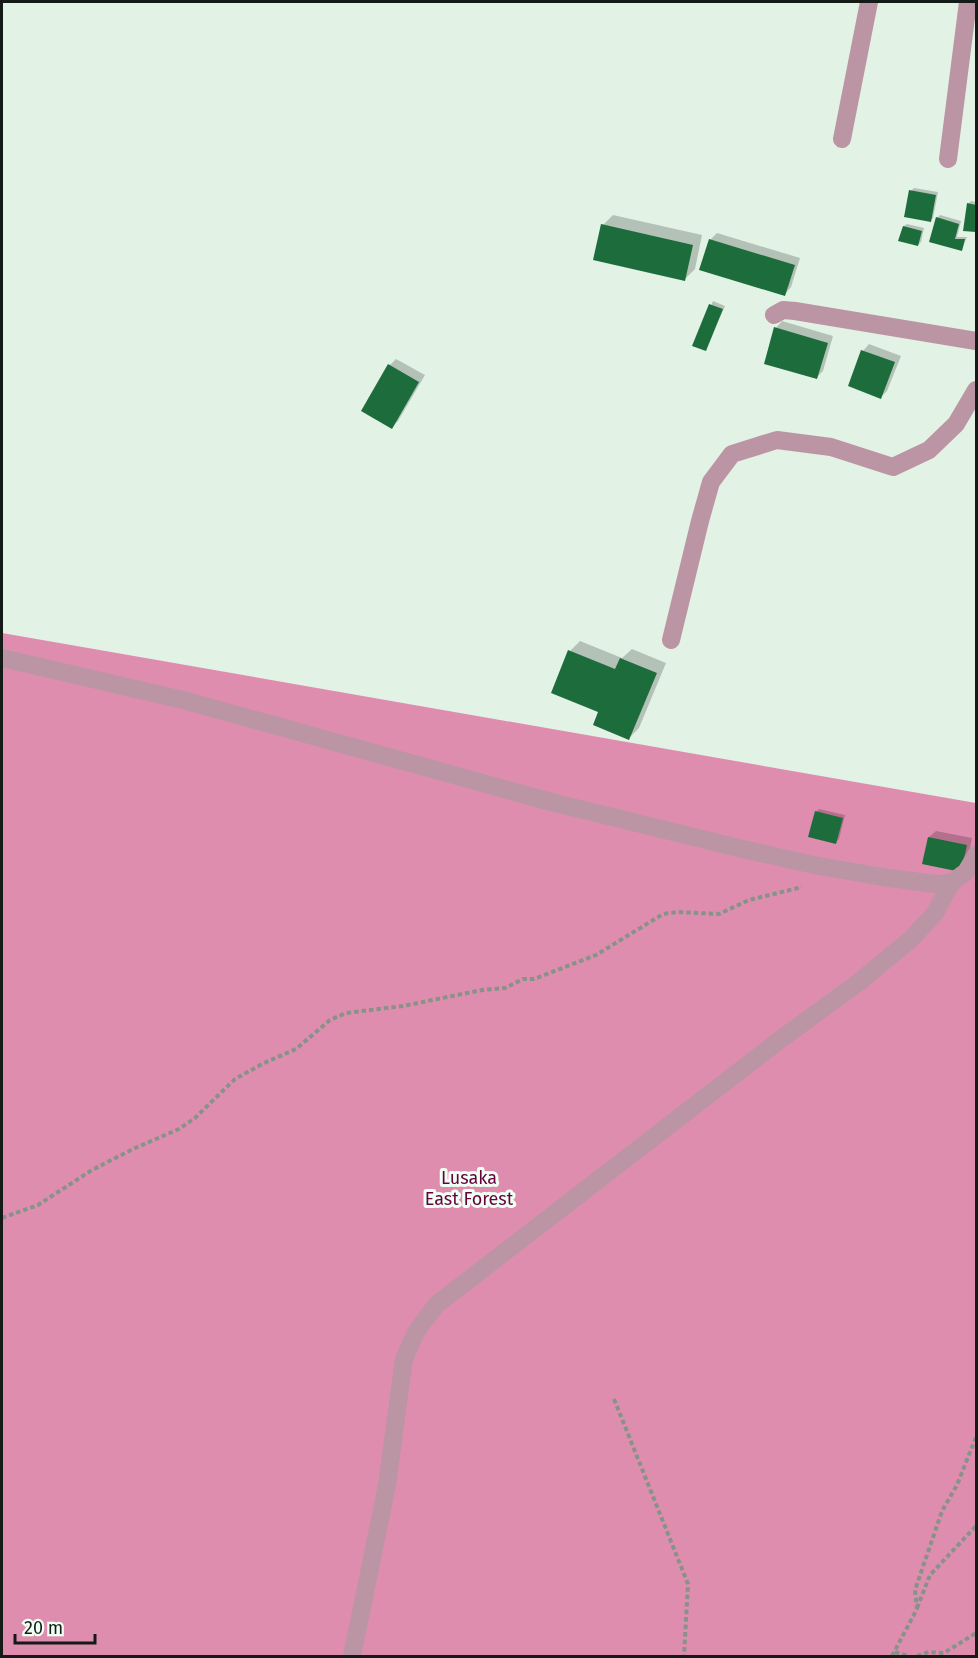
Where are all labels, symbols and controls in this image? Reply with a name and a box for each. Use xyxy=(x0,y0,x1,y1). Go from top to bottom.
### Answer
park label: Lusaka East Forest xyxy=(425,1167,514,1210)
scale bar xyxy=(15,1607,94,1645)
text: 20 m xyxy=(24,1617,63,1639)

